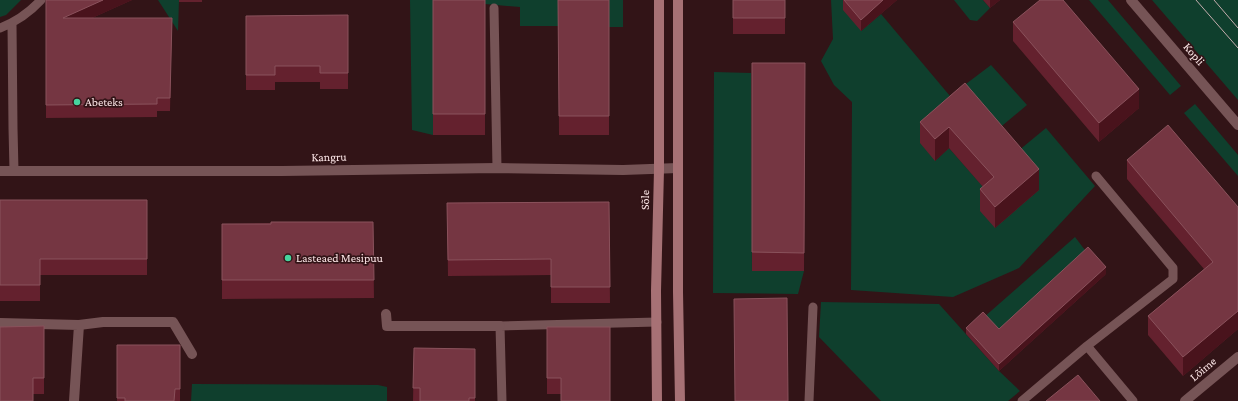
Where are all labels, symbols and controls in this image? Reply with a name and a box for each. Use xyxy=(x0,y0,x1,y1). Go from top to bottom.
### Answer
street label: Kopli xyxy=(1180,40,1208,68)
place label: Abeteks xyxy=(85,95,123,109)
marker: Abeteks xyxy=(72,97,82,107)
street label: Kangru xyxy=(311,150,347,164)
street label: Sõle xyxy=(638,190,652,210)
place label: Lasteaed Mesipuu xyxy=(296,251,384,265)
marker: Lasteaed Mesipuu xyxy=(283,253,293,263)
street label: Lõime xyxy=(1187,354,1219,384)

